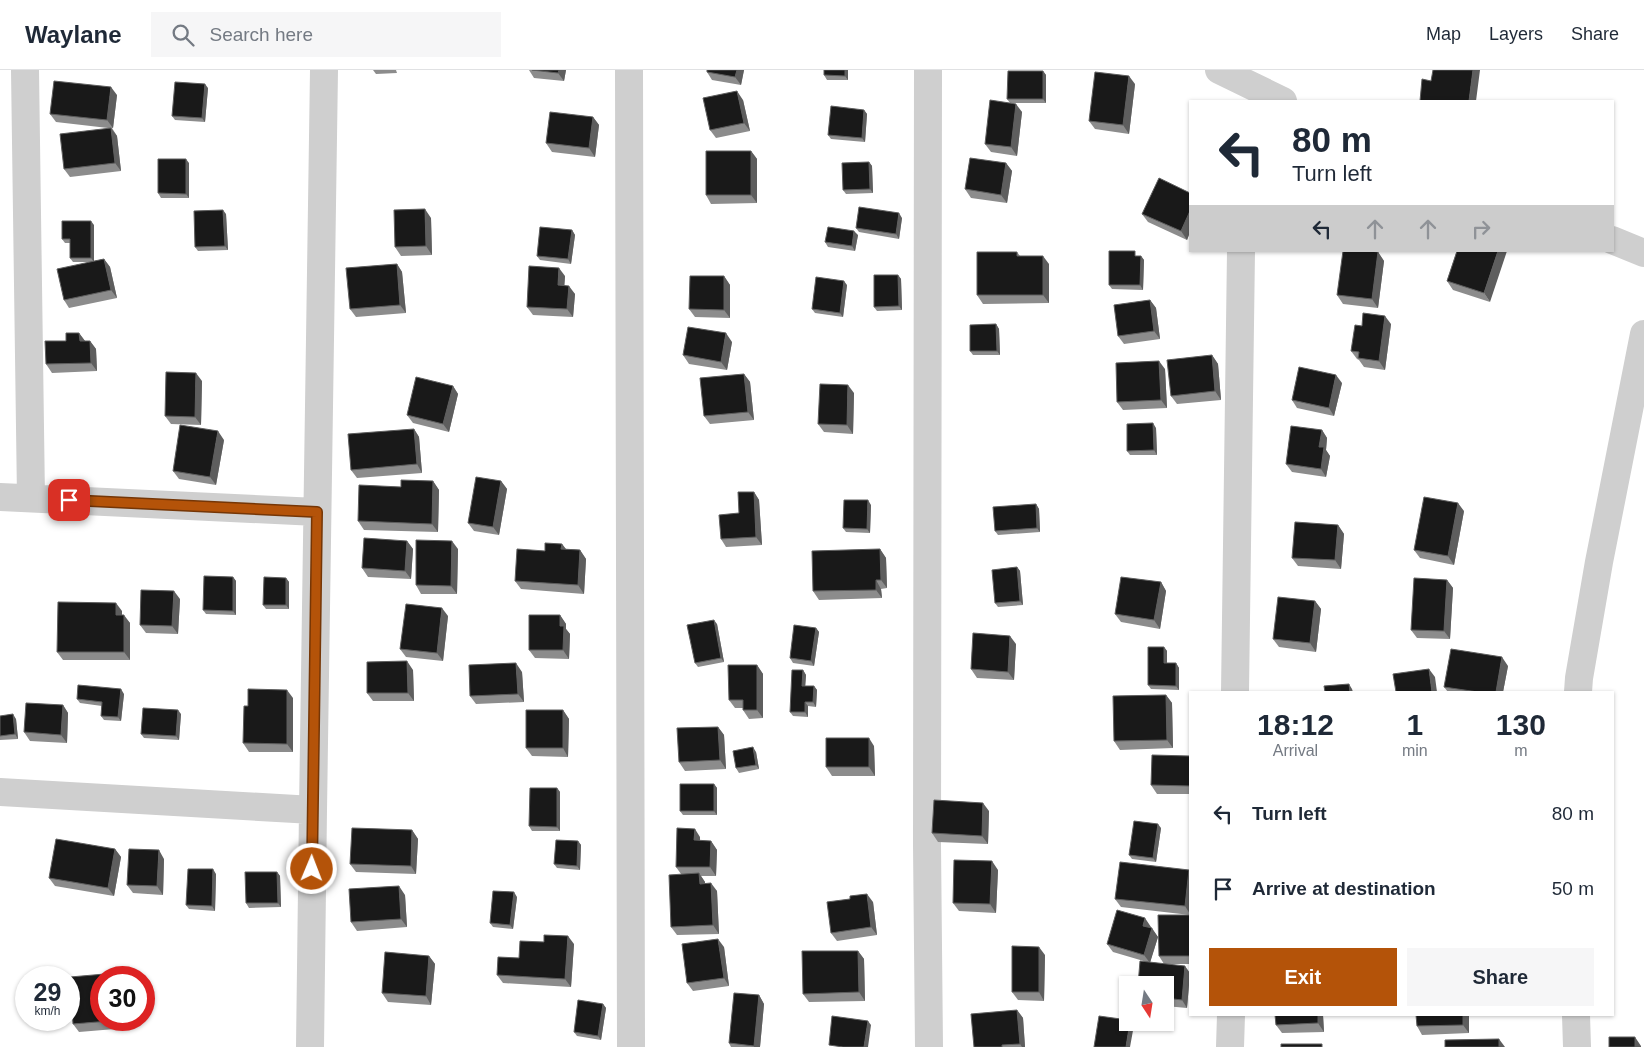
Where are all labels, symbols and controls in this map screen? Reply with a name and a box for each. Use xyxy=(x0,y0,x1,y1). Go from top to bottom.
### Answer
search box xyxy=(151,12,501,57)
text: Waylane xyxy=(25,21,121,48)
icon: search xyxy=(169,21,197,49)
text: Search here xyxy=(209,24,313,45)
text: Map xyxy=(1426,24,1461,44)
text: Layers xyxy=(1489,24,1543,44)
text: Share xyxy=(1571,24,1619,44)
icon: left xyxy=(1209,120,1274,185)
text: 80 m xyxy=(1292,120,1372,159)
text: Turn left xyxy=(1292,161,1372,186)
icon: left xyxy=(1308,215,1336,243)
icon: ahead xyxy=(1361,215,1389,243)
icon: ahead xyxy=(1414,215,1442,243)
icon: right xyxy=(1467,215,1495,243)
pin xyxy=(48,479,90,521)
icon: arrive xyxy=(55,486,83,514)
text: 18:12 xyxy=(1257,708,1334,741)
text: 1 xyxy=(1406,708,1423,741)
text: 130 xyxy=(1496,708,1546,741)
text: Arrival xyxy=(1273,742,1318,759)
text: min xyxy=(1402,742,1428,759)
text: m xyxy=(1514,742,1527,759)
icon: left xyxy=(1209,800,1237,828)
text: Turn left xyxy=(1252,803,1327,824)
text: 80 m xyxy=(1552,803,1594,824)
position arrow xyxy=(285,842,337,894)
icon: arrive xyxy=(1209,875,1237,903)
text: Arrive at destination xyxy=(1252,878,1436,899)
text: 50 m xyxy=(1552,878,1594,899)
button: Exit xyxy=(1209,948,1397,1006)
button: Share xyxy=(1407,948,1594,1006)
speed limit sign: 30 xyxy=(90,966,155,1031)
north arrow xyxy=(1119,976,1174,1031)
map controls xyxy=(1119,976,1174,1031)
text: 29 xyxy=(34,978,61,1006)
text: km/h xyxy=(34,1004,61,1018)

